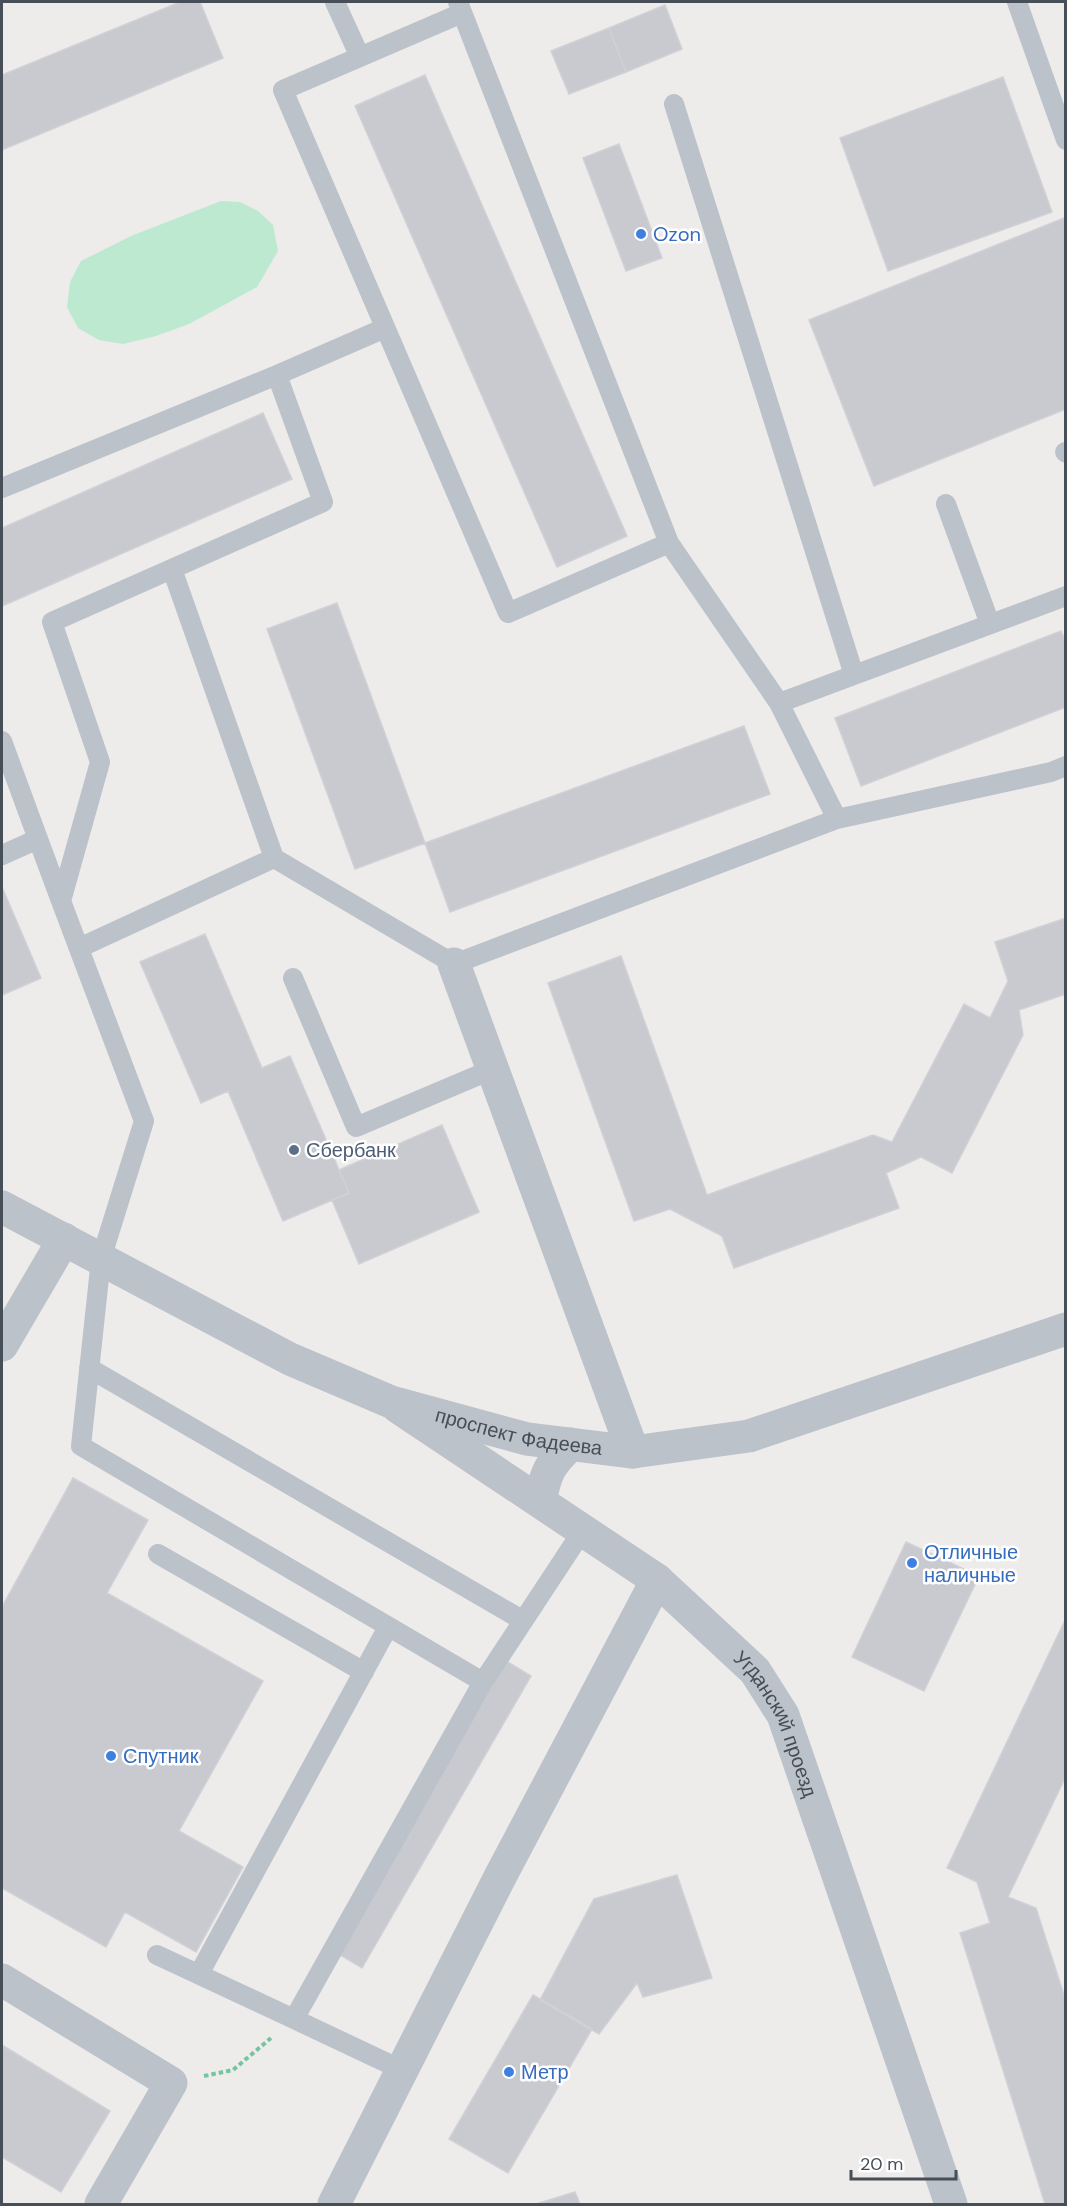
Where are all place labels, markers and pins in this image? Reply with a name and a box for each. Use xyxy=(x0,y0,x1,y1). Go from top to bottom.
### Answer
place label: Ozon xyxy=(653,221,701,247)
marker: Ozon xyxy=(634,227,648,241)
place label: Сбербанк xyxy=(306,1137,396,1163)
marker: Сбербанк xyxy=(287,1143,301,1157)
place label: Отличные наличные xyxy=(924,1539,1018,1588)
marker: Отличные наличные xyxy=(905,1556,919,1570)
place label: Спутник xyxy=(123,1743,199,1769)
marker: Спутник xyxy=(104,1749,118,1763)
place label: Метр xyxy=(521,2059,569,2085)
marker: Метр xyxy=(502,2065,516,2079)

